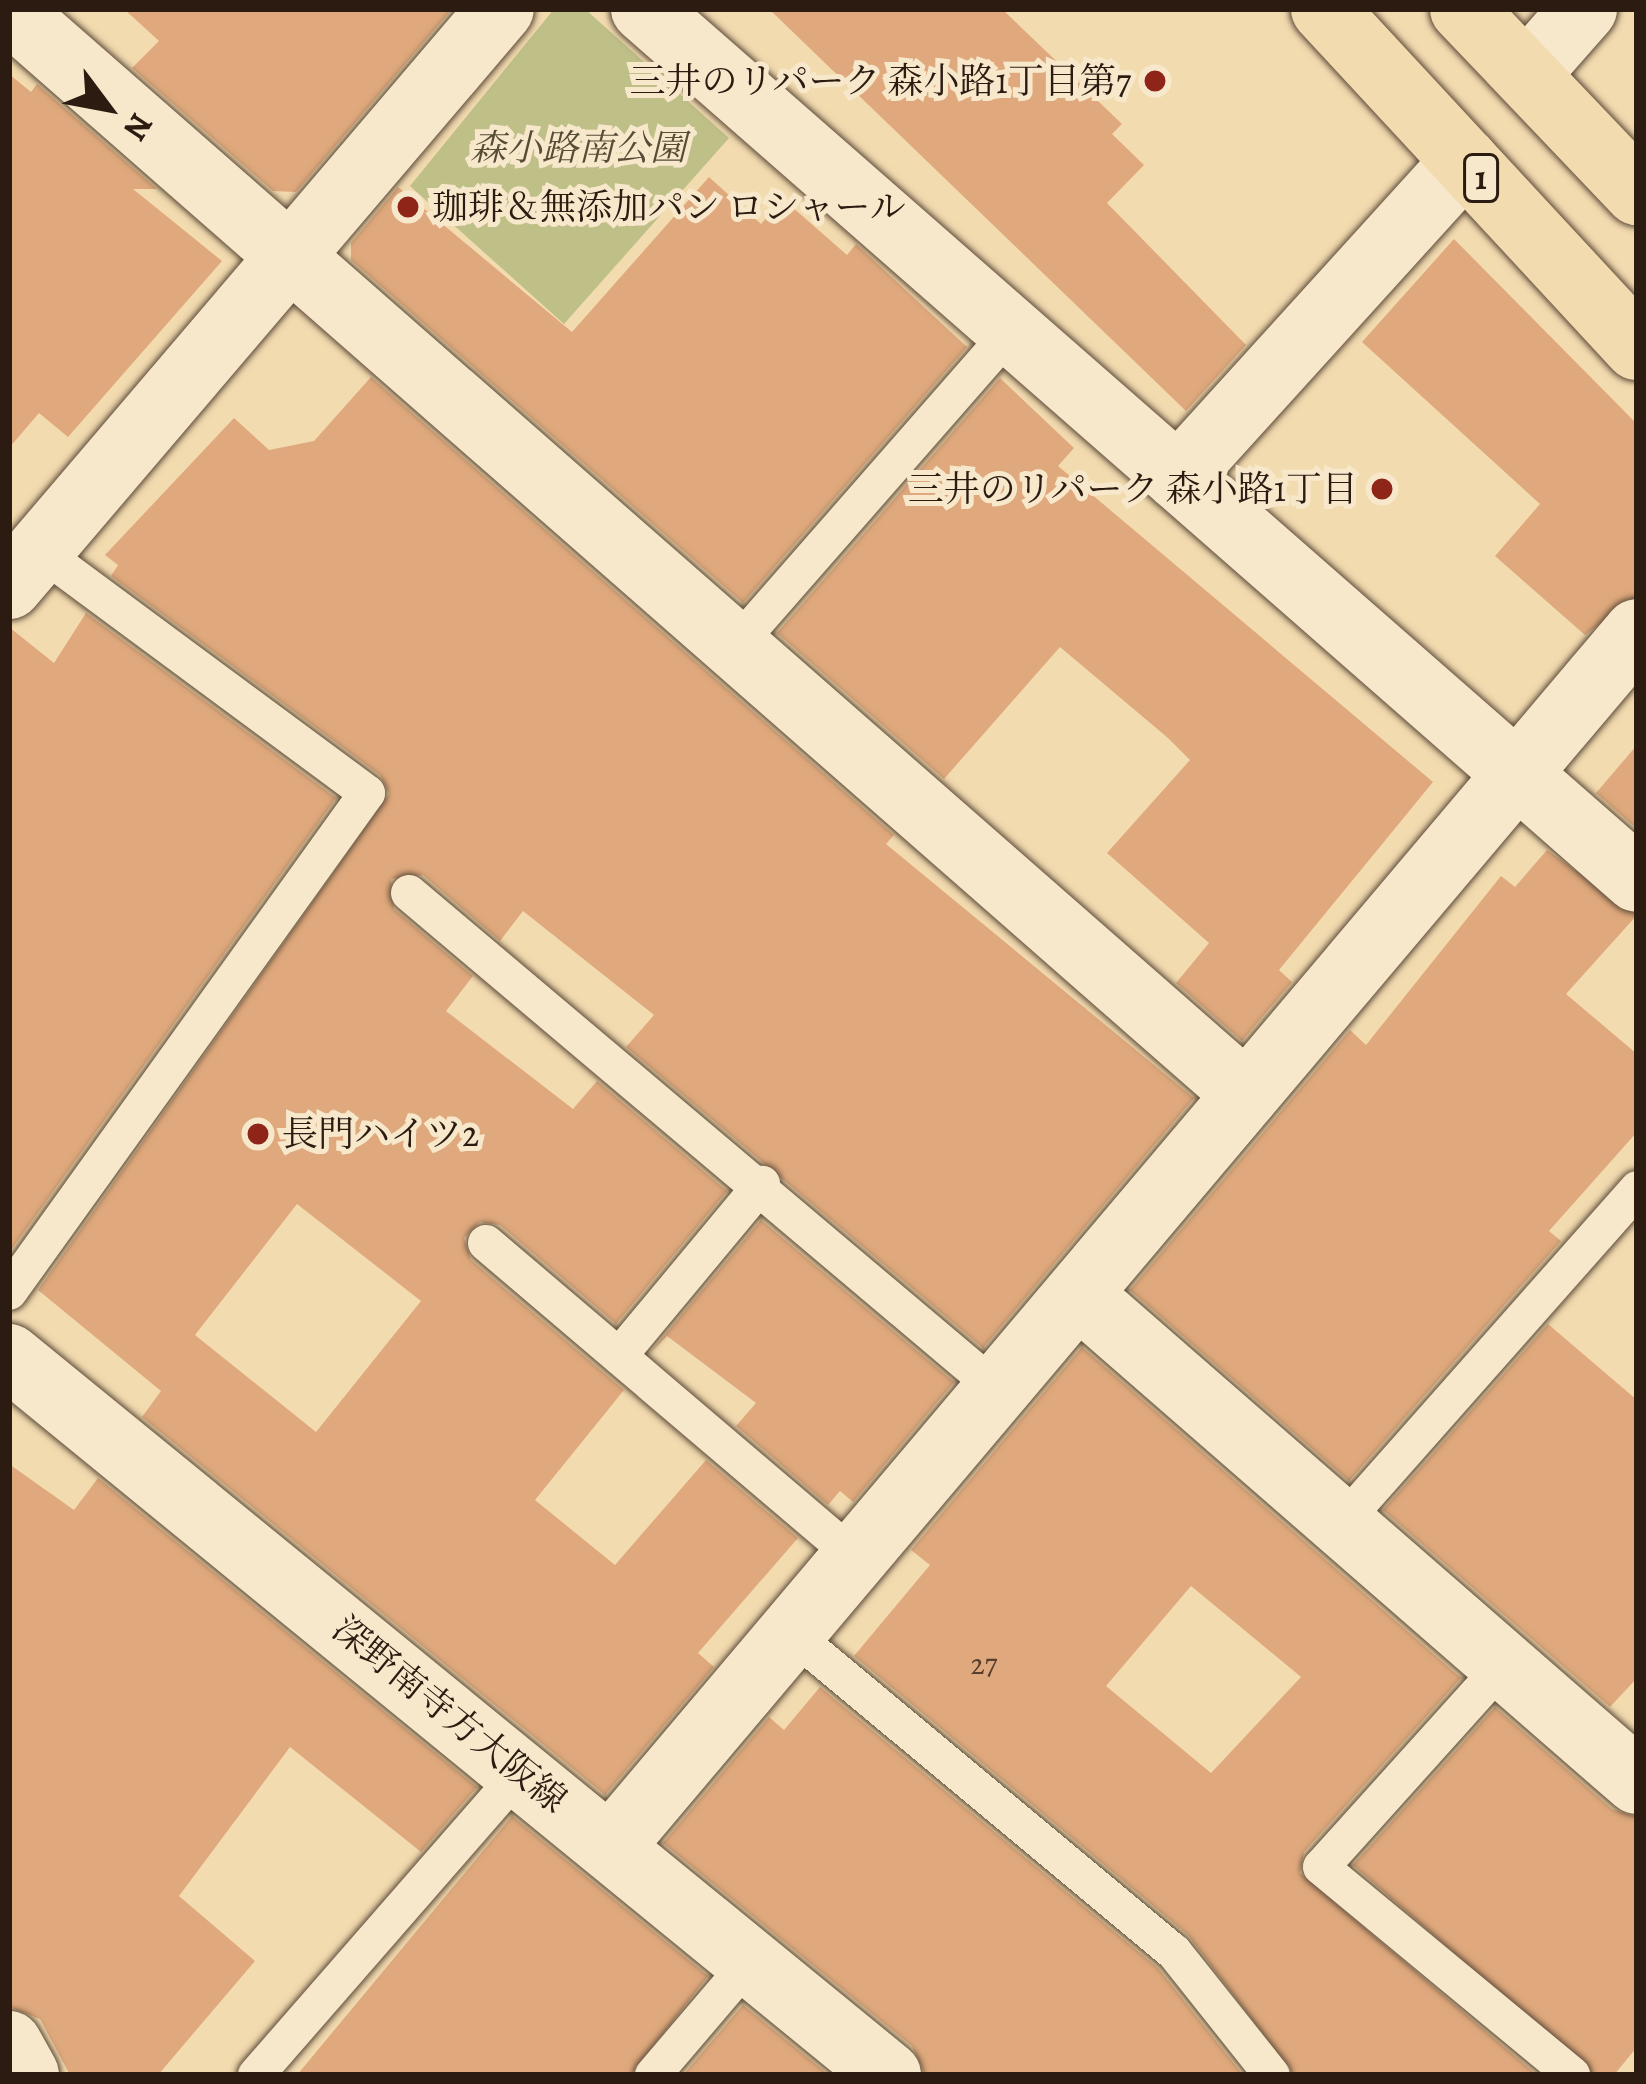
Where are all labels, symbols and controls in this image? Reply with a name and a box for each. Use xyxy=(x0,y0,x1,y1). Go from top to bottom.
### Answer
north arrow xyxy=(48,48,168,168)
place label: 三井のリパーク 森小路1丁目第7 xyxy=(628,59,1131,103)
marker: 三井のリパーク 森小路1丁目第7 xyxy=(1142,68,1168,94)
text: N xyxy=(114,105,164,149)
park label: 森小路南公園 xyxy=(470,126,686,170)
road number: 1 xyxy=(1463,151,1499,205)
place label: 珈琲＆無添加パン ロシャール xyxy=(432,185,907,229)
marker: 珈琲＆無添加パン ロシャール xyxy=(395,194,421,220)
place label: 三井のリパーク 森小路1丁目 xyxy=(907,467,1358,511)
marker: 三井のリパーク 森小路1丁目 xyxy=(1369,476,1395,502)
place label: 長門ハイツ2 xyxy=(282,1112,479,1156)
marker: 長門ハイツ2 xyxy=(245,1121,271,1147)
street label: 深野南寺方大阪線 xyxy=(324,1607,576,1821)
house number: 27 xyxy=(971,1646,997,1682)

